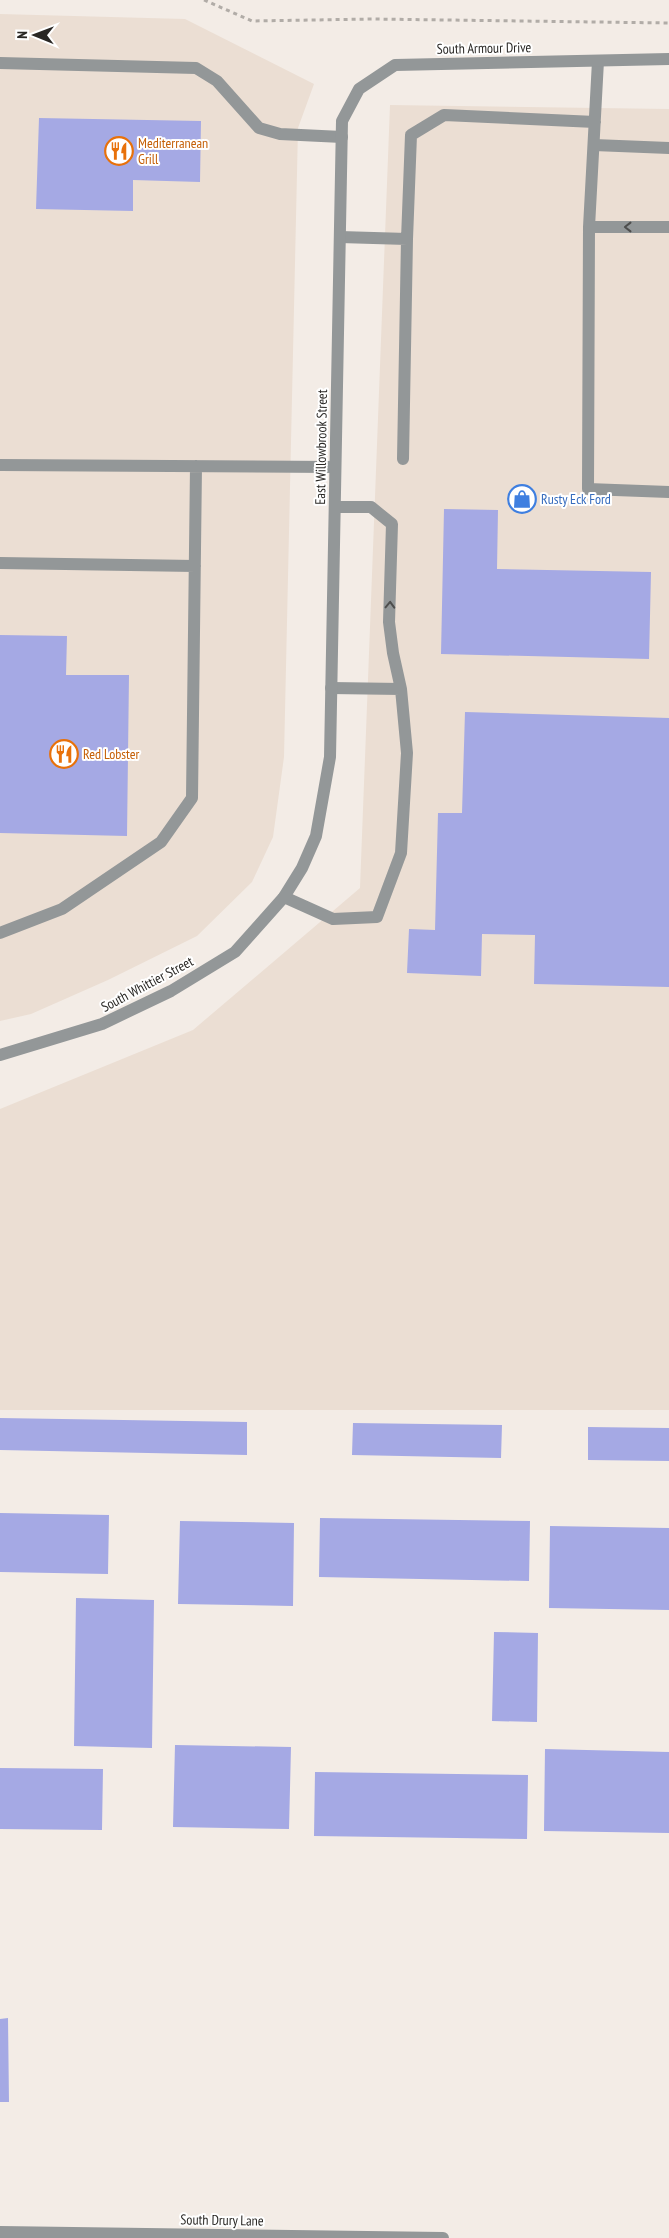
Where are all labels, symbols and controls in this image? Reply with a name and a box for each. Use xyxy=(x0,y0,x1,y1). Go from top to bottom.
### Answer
north arrow xyxy=(10,10,60,60)
text: N xyxy=(13,31,31,39)
street label: South Armour Drive xyxy=(437,38,532,58)
place label: Mediterranean Grill xyxy=(138,134,208,168)
restaurant icon: Mediterranean Grill xyxy=(104,136,134,166)
one-way arrow xyxy=(624,222,632,232)
street label: East Willowbrook Street xyxy=(311,389,331,505)
shop icon: Rusty Eck Ford xyxy=(507,484,537,514)
place label: Rusty Eck Ford xyxy=(541,490,611,508)
one-way arrow xyxy=(384,601,395,609)
restaurant icon: Red Lobster xyxy=(49,739,79,769)
place label: Red Lobster xyxy=(83,745,140,763)
street label: South Whittier Street xyxy=(98,952,196,1016)
street label: South Drury Lane xyxy=(180,2210,264,2230)

